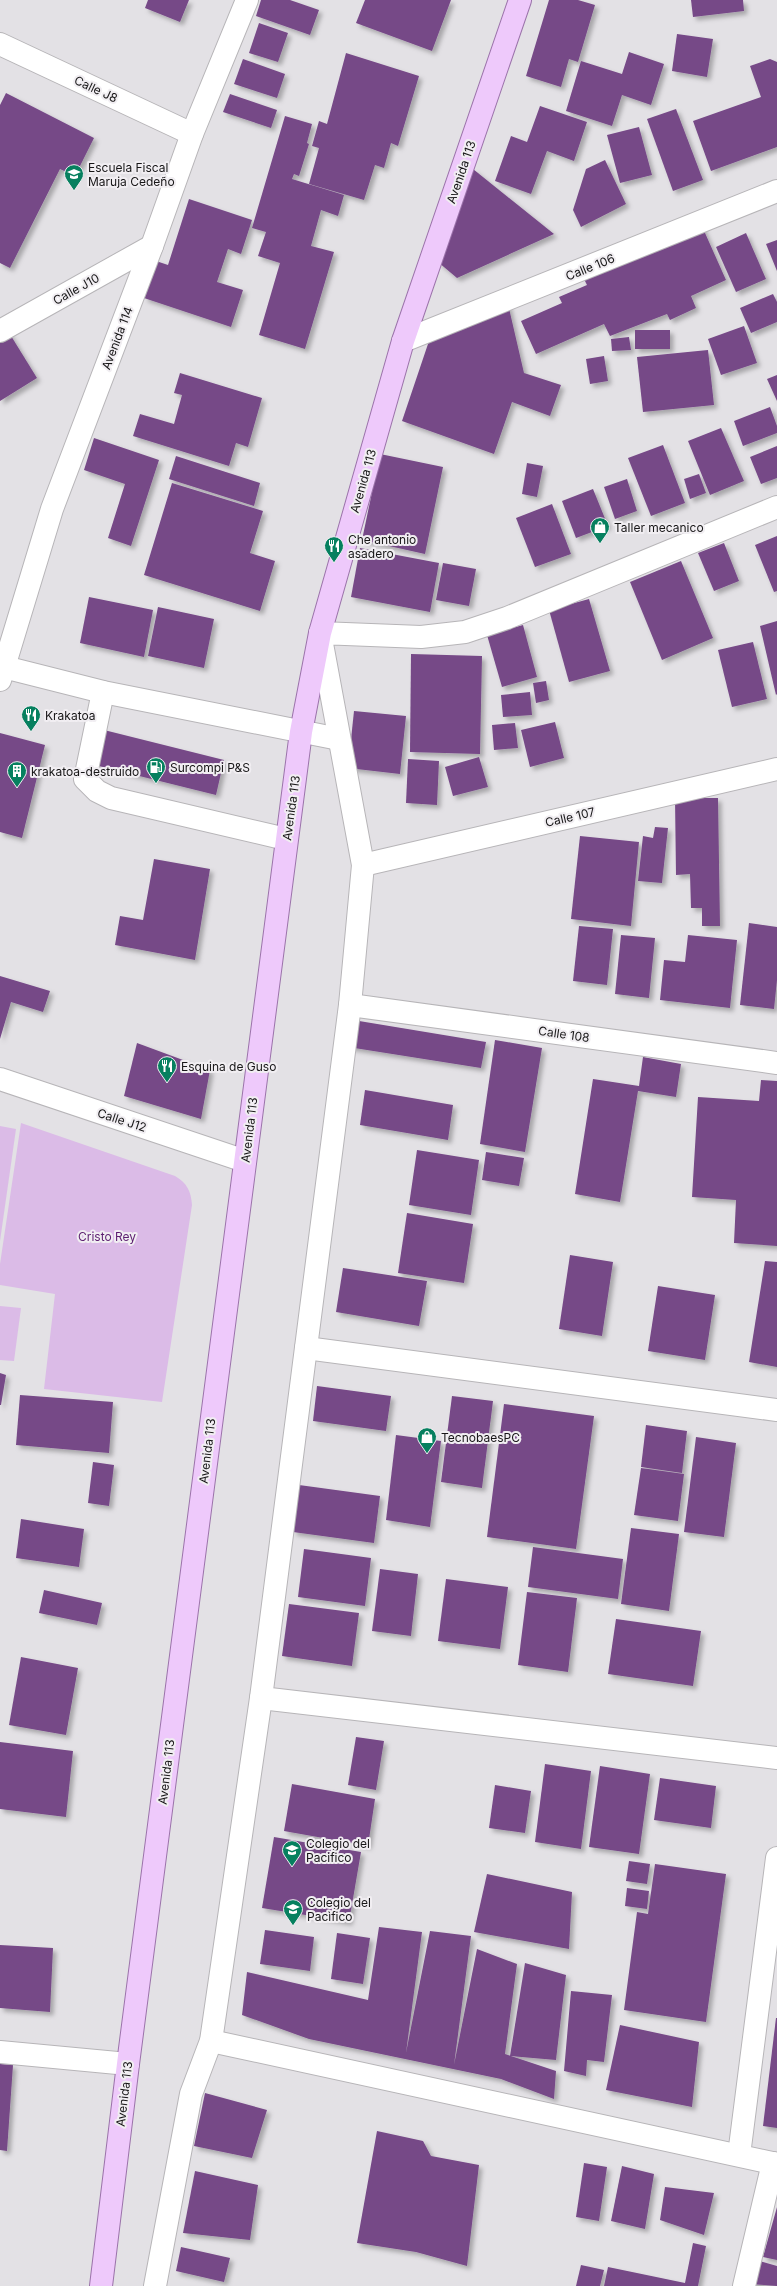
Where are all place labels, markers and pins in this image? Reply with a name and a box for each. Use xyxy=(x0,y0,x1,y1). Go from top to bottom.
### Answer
place label: Escuela Fiscal Maruja Cedeño xyxy=(88,160,175,189)
school or university icon: Escuela Fiscal Maruja Cedeño xyxy=(63,163,85,191)
shop icon: Taller mecanico xyxy=(589,516,611,544)
place label: Taller mecanico xyxy=(614,520,704,535)
place label: Che antonio asadero xyxy=(348,532,416,561)
restaurant icon: Che antonio asadero xyxy=(323,535,345,563)
restaurant icon: Krakatoa xyxy=(20,704,42,732)
place label: Krakatoa xyxy=(45,708,96,723)
fuel station icon: Surcompi P&S xyxy=(145,756,167,784)
building icon: krakatoa-destruido xyxy=(6,760,28,788)
place label: Surcompi P&S xyxy=(170,760,250,775)
place label: krakatoa-destruido xyxy=(31,764,139,779)
restaurant icon: Esquina de Guso xyxy=(156,1055,178,1083)
place label: Esquina de Guso xyxy=(181,1059,276,1074)
shop icon: TecnobaesPC xyxy=(416,1426,438,1454)
place label: TecnobaesPC xyxy=(441,1430,520,1445)
place label: Colegio del Pacifico xyxy=(306,1836,370,1865)
school or university icon: Colegio del Pacifico xyxy=(281,1839,303,1867)
place label: Colegio del Pacìfico xyxy=(307,1895,371,1924)
school or university icon: Colegio del Pacìfico xyxy=(282,1898,304,1926)

